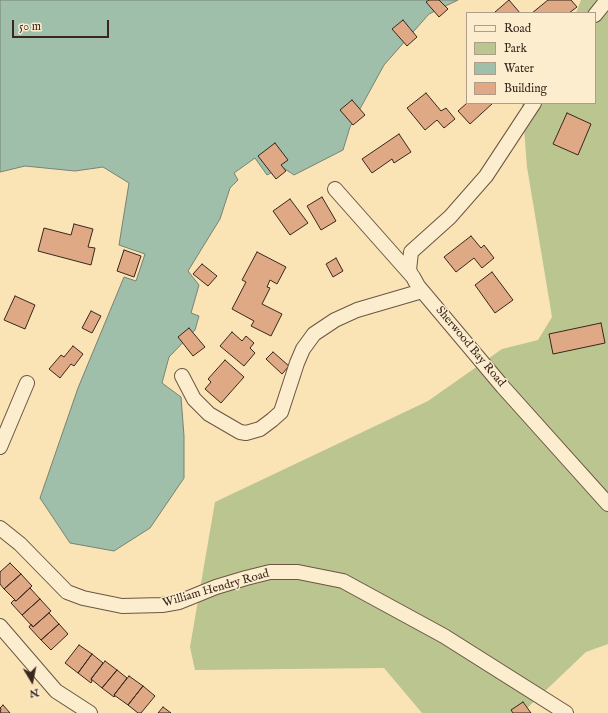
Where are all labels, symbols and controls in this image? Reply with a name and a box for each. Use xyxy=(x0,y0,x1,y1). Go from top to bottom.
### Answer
scale bar xyxy=(14,12,111,38)
legend xyxy=(466,12,596,104)
text: 50 m xyxy=(19,19,41,34)
text: Road xyxy=(504,21,531,36)
text: Park xyxy=(504,41,527,56)
text: Water xyxy=(504,61,534,76)
text: Building xyxy=(504,81,547,96)
street label: Sherwood Bay Road xyxy=(432,304,508,390)
street label: William Hendry Road xyxy=(161,567,271,611)
north arrow xyxy=(12,661,52,701)
text: N xyxy=(28,685,40,701)

